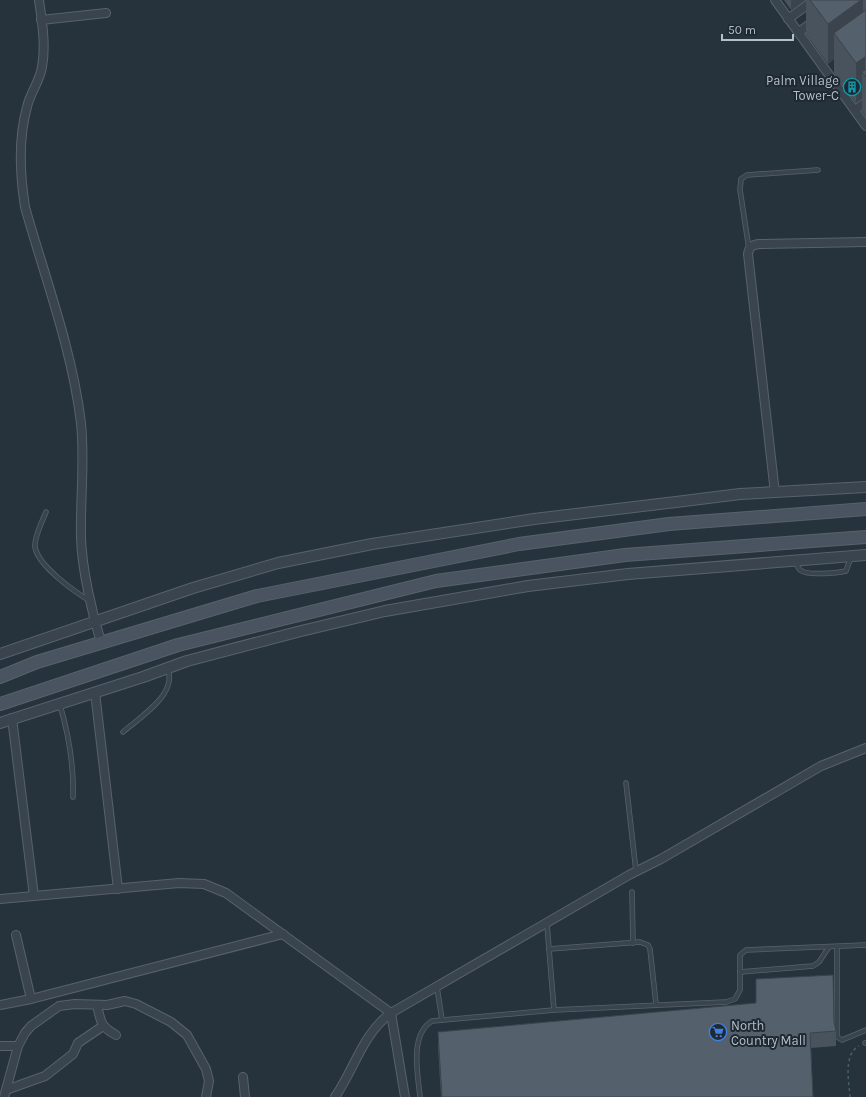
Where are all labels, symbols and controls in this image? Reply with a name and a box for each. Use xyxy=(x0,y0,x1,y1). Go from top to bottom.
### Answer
scale bar xyxy=(722,16,793,42)
text: 50 m xyxy=(728,23,756,37)
place label: Palm Village Tower-C xyxy=(766,73,839,103)
building icon: Palm Village Tower-C xyxy=(842,77,862,97)
place label: North Country Mall xyxy=(731,1018,806,1048)
supermarket icon: North Country Mall xyxy=(708,1022,728,1042)

